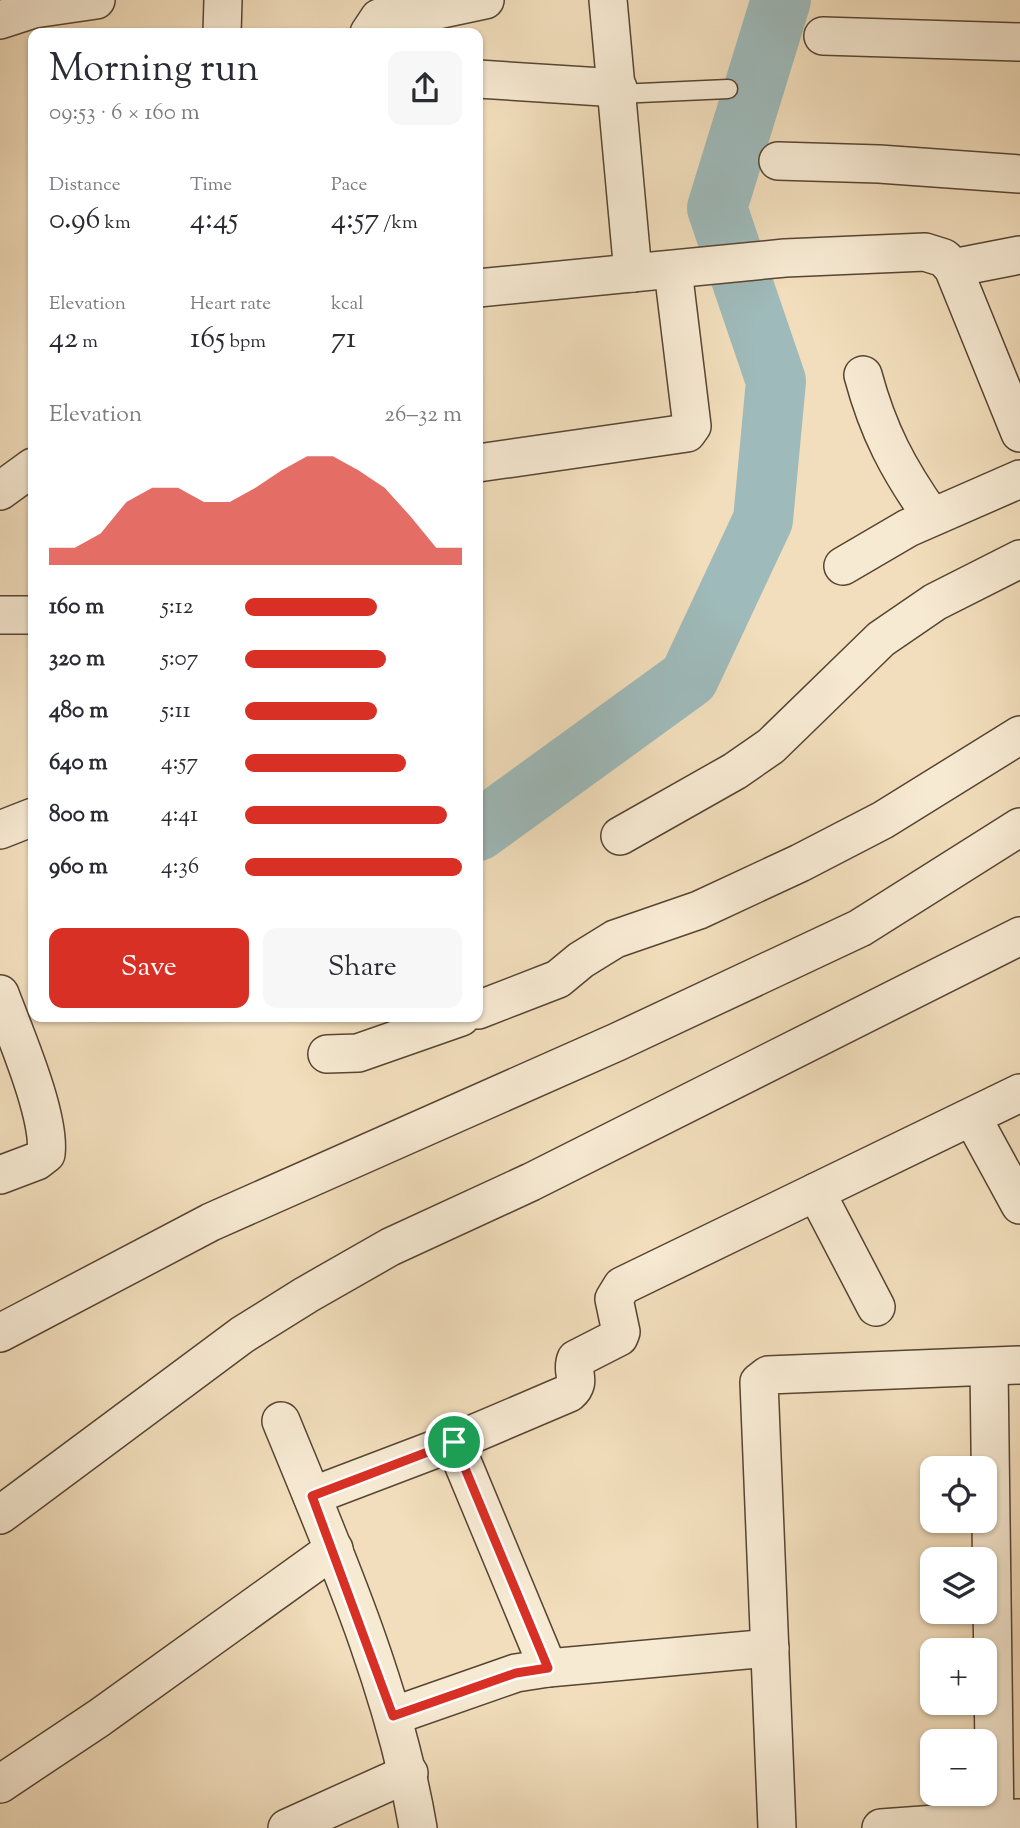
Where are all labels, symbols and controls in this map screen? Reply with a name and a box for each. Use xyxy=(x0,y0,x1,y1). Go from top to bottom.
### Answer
text: Morning run xyxy=(49,44,259,98)
button: share xyxy=(388,51,462,125)
text: 09:53 · 6 × 160 m xyxy=(49,97,200,130)
text: Distance xyxy=(49,172,121,199)
text: Time xyxy=(190,172,232,199)
text: Pace xyxy=(331,172,367,199)
text: 0.96 xyxy=(49,199,101,242)
text: 4:45 xyxy=(190,199,238,242)
text: 4:57 xyxy=(331,199,379,242)
text: km xyxy=(101,210,131,237)
text: /km xyxy=(379,210,418,237)
text: Elevation xyxy=(49,291,126,318)
text: Heart rate xyxy=(190,291,271,318)
text: kcal xyxy=(331,291,364,318)
text: 42 xyxy=(49,318,78,361)
text: 165 xyxy=(190,318,225,361)
text: 71 xyxy=(331,318,356,361)
text: m xyxy=(78,329,98,356)
text: bpm xyxy=(225,329,266,356)
text: Elevation xyxy=(49,399,142,432)
text: 26–32 m xyxy=(384,399,462,432)
text: 160 m xyxy=(49,591,104,624)
text: 5:12 xyxy=(161,591,193,624)
text: 320 m xyxy=(49,643,105,676)
text: 5:07 xyxy=(161,643,198,676)
text: 480 m xyxy=(49,695,108,728)
text: 5:11 xyxy=(161,695,191,728)
text: 640 m xyxy=(49,747,107,780)
text: 4:57 xyxy=(161,747,198,780)
text: 800 m xyxy=(49,799,109,832)
text: 4:41 xyxy=(161,799,198,832)
text: 960 m xyxy=(49,851,108,884)
text: 4:36 xyxy=(161,851,199,884)
button: Save xyxy=(49,928,249,1008)
button: Share xyxy=(263,928,462,1008)
pin xyxy=(424,1412,484,1472)
icon: arrive xyxy=(435,1423,473,1461)
map controls xyxy=(920,1456,997,1806)
button: locate xyxy=(920,1456,997,1533)
button: layers xyxy=(920,1547,997,1624)
button: + xyxy=(920,1638,997,1715)
button: − xyxy=(920,1729,997,1806)

